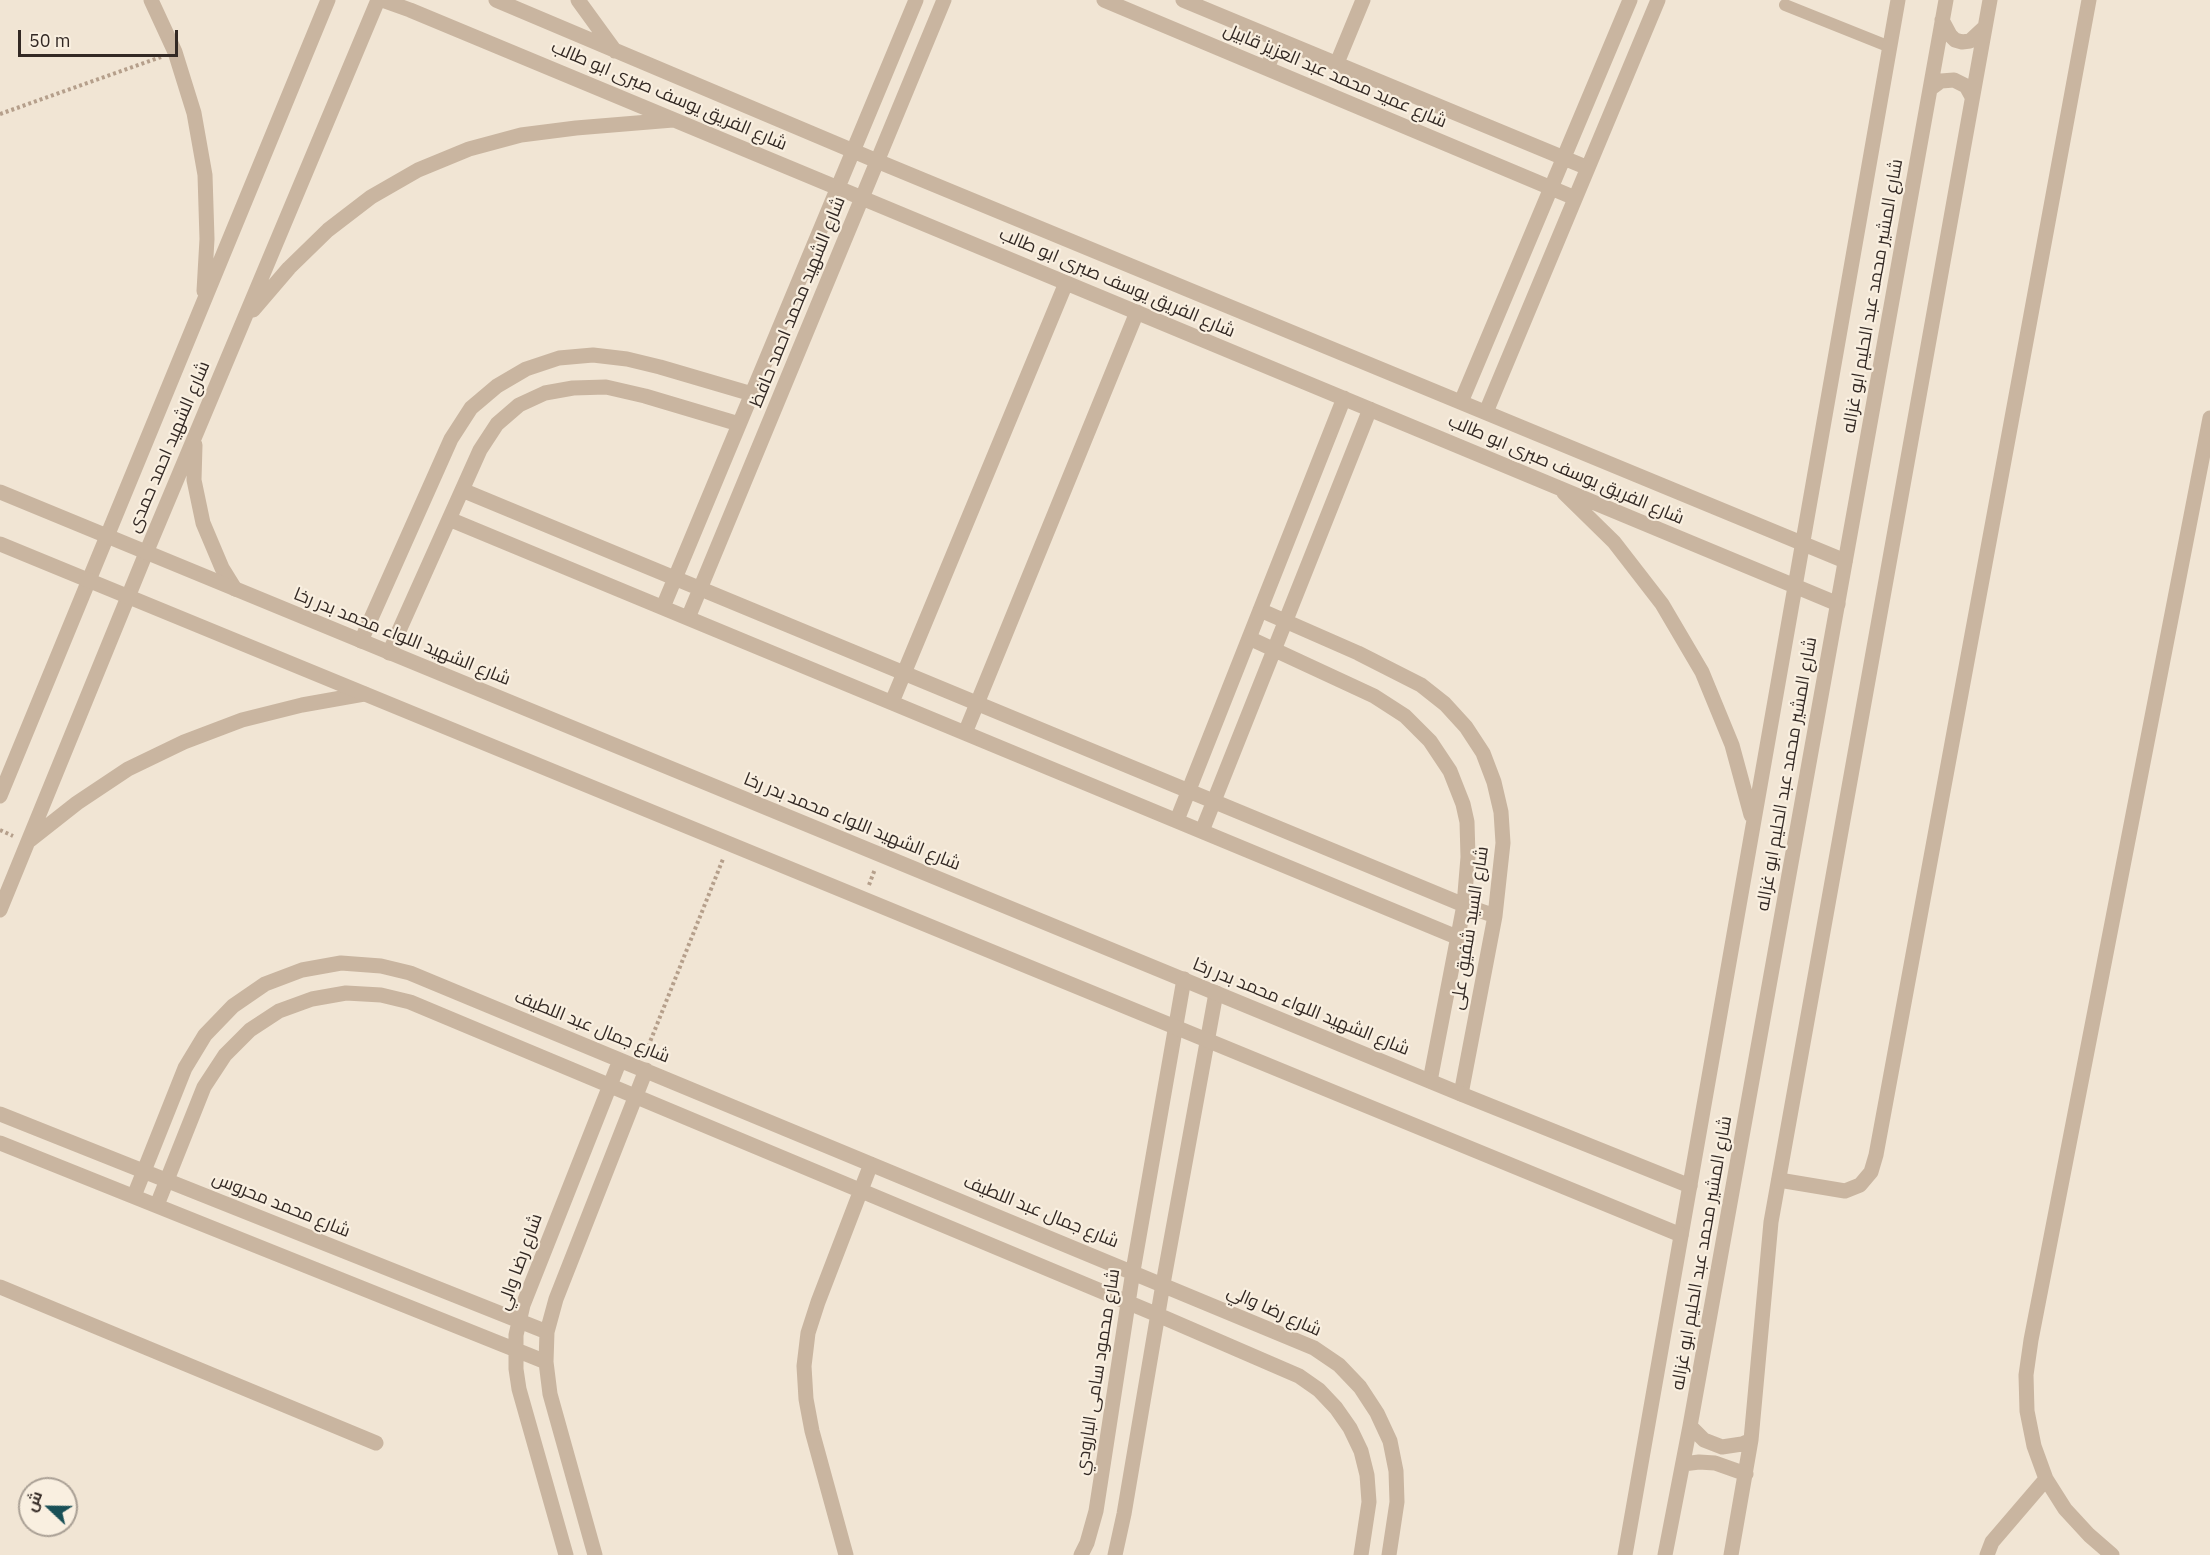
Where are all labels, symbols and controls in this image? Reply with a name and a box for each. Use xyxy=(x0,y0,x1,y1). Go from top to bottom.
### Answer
scale bar xyxy=(21,18,182,56)
street label: شارع عميد محمد عبد العزيز قابيل xyxy=(1220,19,1450,133)
text: 50 m xyxy=(29,29,71,52)
street label: شارع الفريق يوسف صبرى ابو طالب xyxy=(548,36,790,156)
street label: شارع المشير محمد عبد الحليم ابو غزاله xyxy=(1838,157,1908,435)
street label: شارع الشهيد محمد احمد حافظ xyxy=(746,194,850,410)
street label: شارع الفريق يوسف صبرى ابو طالب xyxy=(996,223,1238,343)
street label: شارع الشهيد احمد حمدى xyxy=(123,358,215,536)
street label: شارع الفريق يوسف صبرى ابو طالب xyxy=(1445,410,1687,530)
street label: شارع الشهيد اللواء محمد بدر رخا xyxy=(290,584,514,690)
street label: شارع المشير محمد عبد الحليم ابو غزاله xyxy=(1752,635,1822,913)
street label: شارع الشهيد اللواء محمد بدر رخا xyxy=(740,769,964,875)
street label: شارع السيد شفيق على xyxy=(1446,845,1494,1011)
street label: شارع الشهيد اللواء محمد بدر رخا xyxy=(1189,954,1413,1060)
street label: شارع جمال عبد اللطيف xyxy=(511,986,673,1068)
street label: شارع المشير محمد عبد الحليم ابو غزاله xyxy=(1667,1114,1737,1392)
street label: شارع محمد محروس xyxy=(209,1167,353,1243)
street label: شارع جمال عبد اللطيف xyxy=(960,1171,1122,1253)
street label: شارع رضا والي xyxy=(493,1211,547,1313)
street label: شارع محمود سامى البارودي xyxy=(1071,1267,1125,1477)
street label: شارع رضا والي xyxy=(1223,1281,1325,1341)
north arrow xyxy=(18,1477,78,1537)
text: ش xyxy=(20,1488,46,1514)

